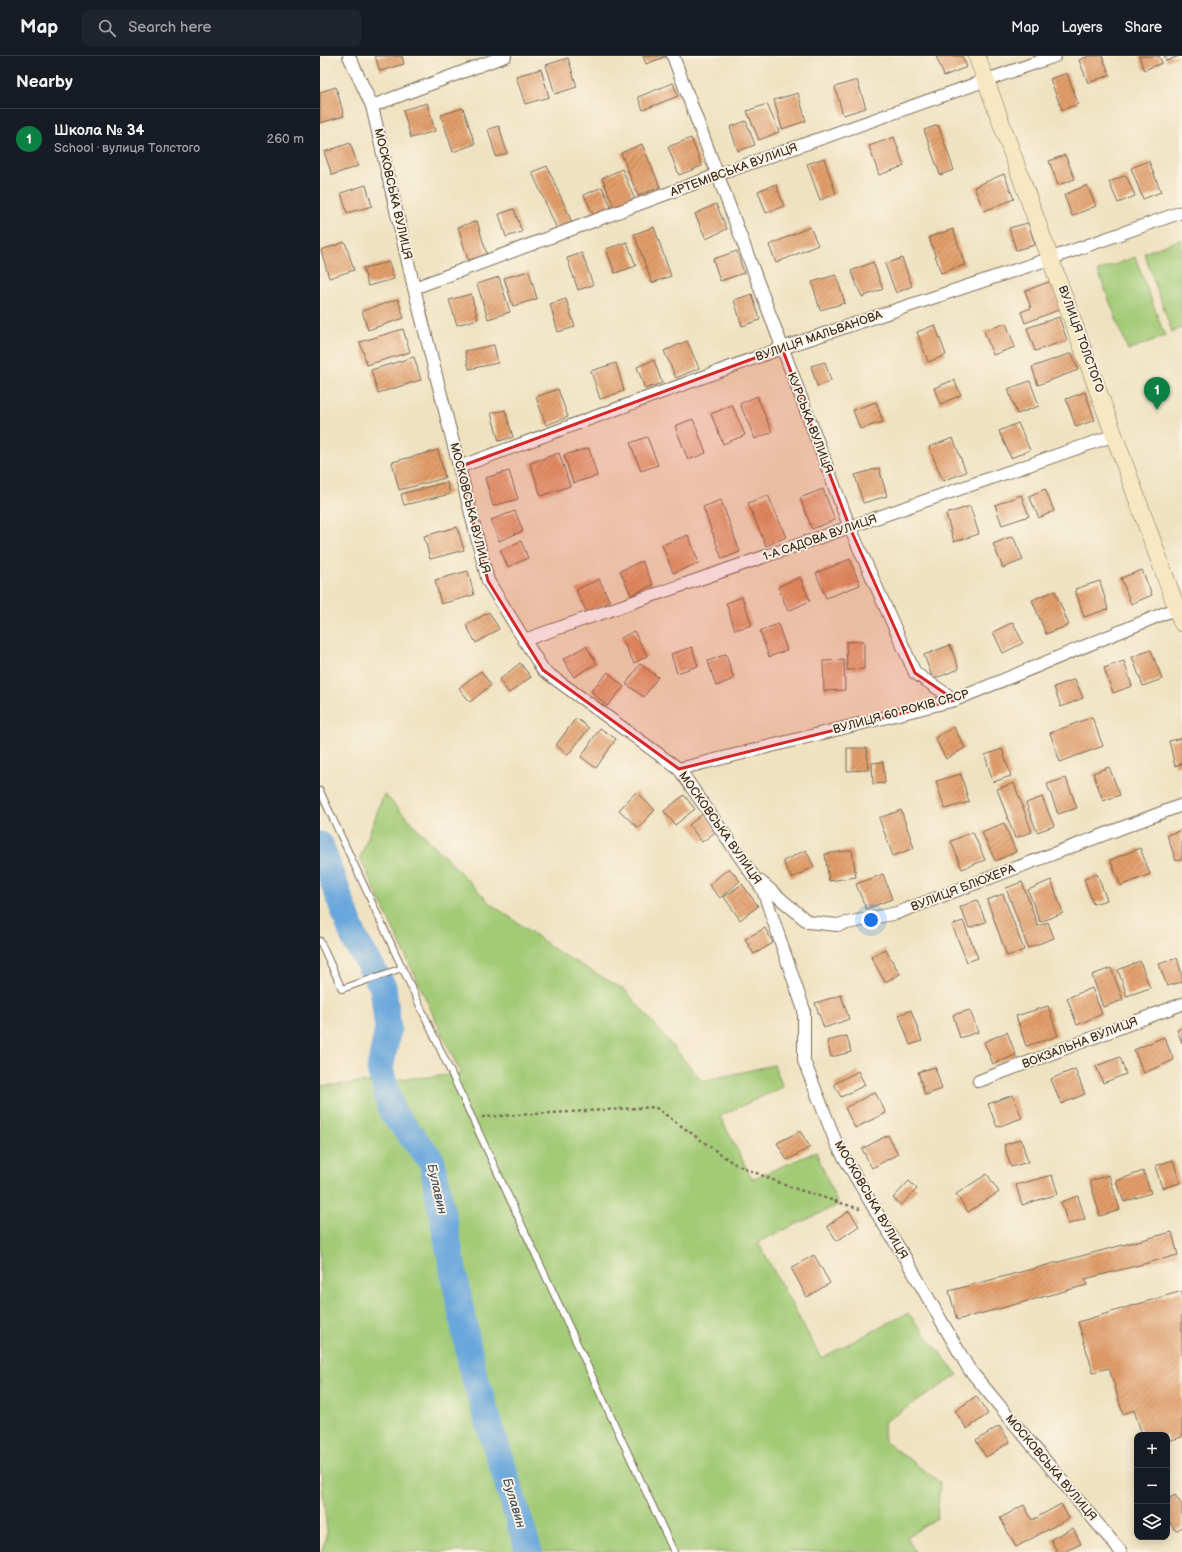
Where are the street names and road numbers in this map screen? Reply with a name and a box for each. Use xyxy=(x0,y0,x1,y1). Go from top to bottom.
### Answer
street label: МОСКОВСЬКА ВУЛИЦЯ xyxy=(371,127,415,261)
street label: АРТЕМІВСЬКА ВУЛИЦЯ xyxy=(667,140,800,200)
street label: ВУЛИЦЯ ТОЛСТОГО xyxy=(1055,283,1107,395)
street label: ВУЛИЦЯ МАЛЬВАНОВА xyxy=(754,307,885,365)
street label: КУРСЬКА ВУЛИЦЯ xyxy=(784,370,836,476)
street label: МОСКОВСЬКА ВУЛИЦЯ xyxy=(446,441,494,575)
street label: 1-А САДОВА ВУЛИЦЯ xyxy=(761,511,879,565)
street label: ВУЛИЦЯ 60 РОКІВ СРСР xyxy=(831,687,971,737)
street label: МОСКОВСЬКА ВУЛИЦЯ xyxy=(675,769,765,887)
street label: ВУЛИЦЯ БЛЮХЕРА xyxy=(909,861,1018,915)
street label: ВОКЗАЛЬНА ВУЛИЦЯ xyxy=(1020,1014,1140,1072)
street label: МОСКОВСЬКА ВУЛИЦЯ xyxy=(831,1138,911,1262)
street label: МОСКОВСЬКА ВУЛИЦЯ xyxy=(1002,1412,1100,1524)

